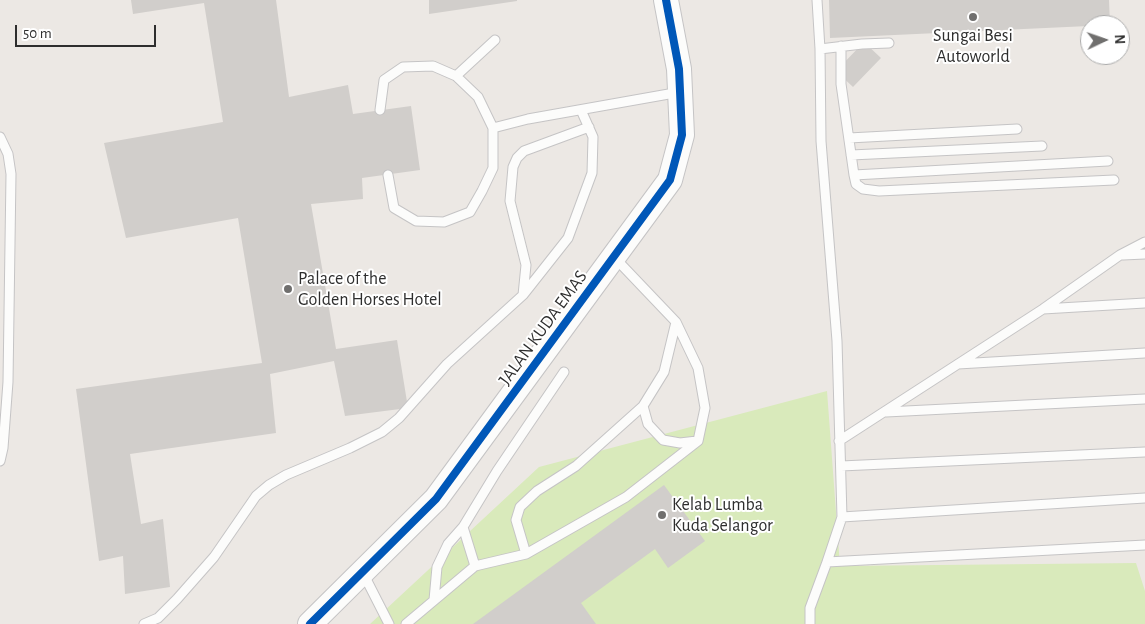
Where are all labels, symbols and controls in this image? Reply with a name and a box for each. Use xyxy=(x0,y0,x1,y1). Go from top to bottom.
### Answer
marker: Sungai Besi Autoworld xyxy=(967,11,979,23)
scale bar xyxy=(18,15,159,47)
north arrow xyxy=(1080,15,1130,65)
place label: Sungai Besi Autoworld xyxy=(933,25,1013,68)
text: 50 m xyxy=(23,26,52,41)
text: N xyxy=(1112,34,1126,44)
street label: JALAN KUDA EMAS xyxy=(494,266,592,390)
place label: Palace of the Golden Horses Hotel xyxy=(298,268,442,310)
marker: Palace of the Golden Horses Hotel xyxy=(282,283,294,295)
place label: Kelab Lumba Kuda Selangor xyxy=(672,494,773,536)
marker: Kelab Lumba Kuda Selangor xyxy=(656,509,668,521)

